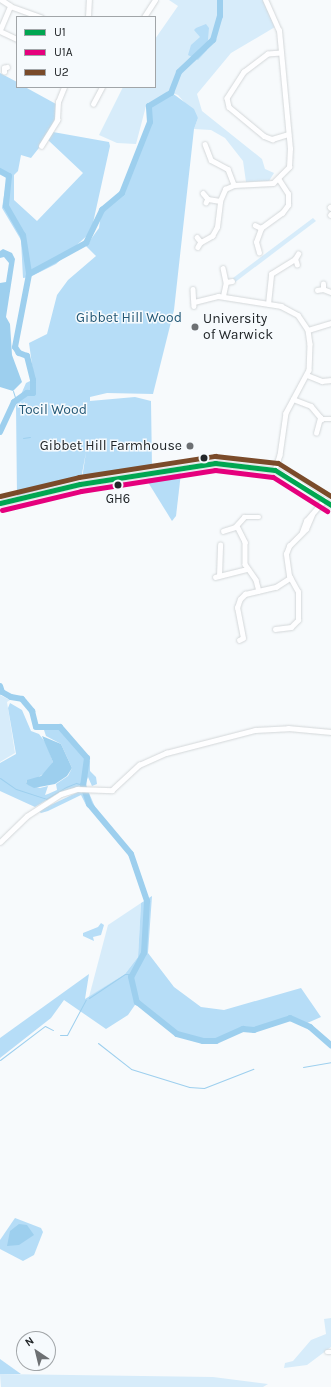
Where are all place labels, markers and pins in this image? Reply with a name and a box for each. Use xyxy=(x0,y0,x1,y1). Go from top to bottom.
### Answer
place label: University of Warwick xyxy=(203,311,273,344)
marker: University of Warwick xyxy=(190,322,200,332)
place label: Gibbet Hill Farmhouse xyxy=(40,438,182,454)
marker: Gibbet Hill Farmhouse xyxy=(185,441,195,451)
unlabelled marker xyxy=(199,453,209,463)
marker: GH6 xyxy=(113,480,123,490)
place label: GH6 xyxy=(106,491,130,507)

